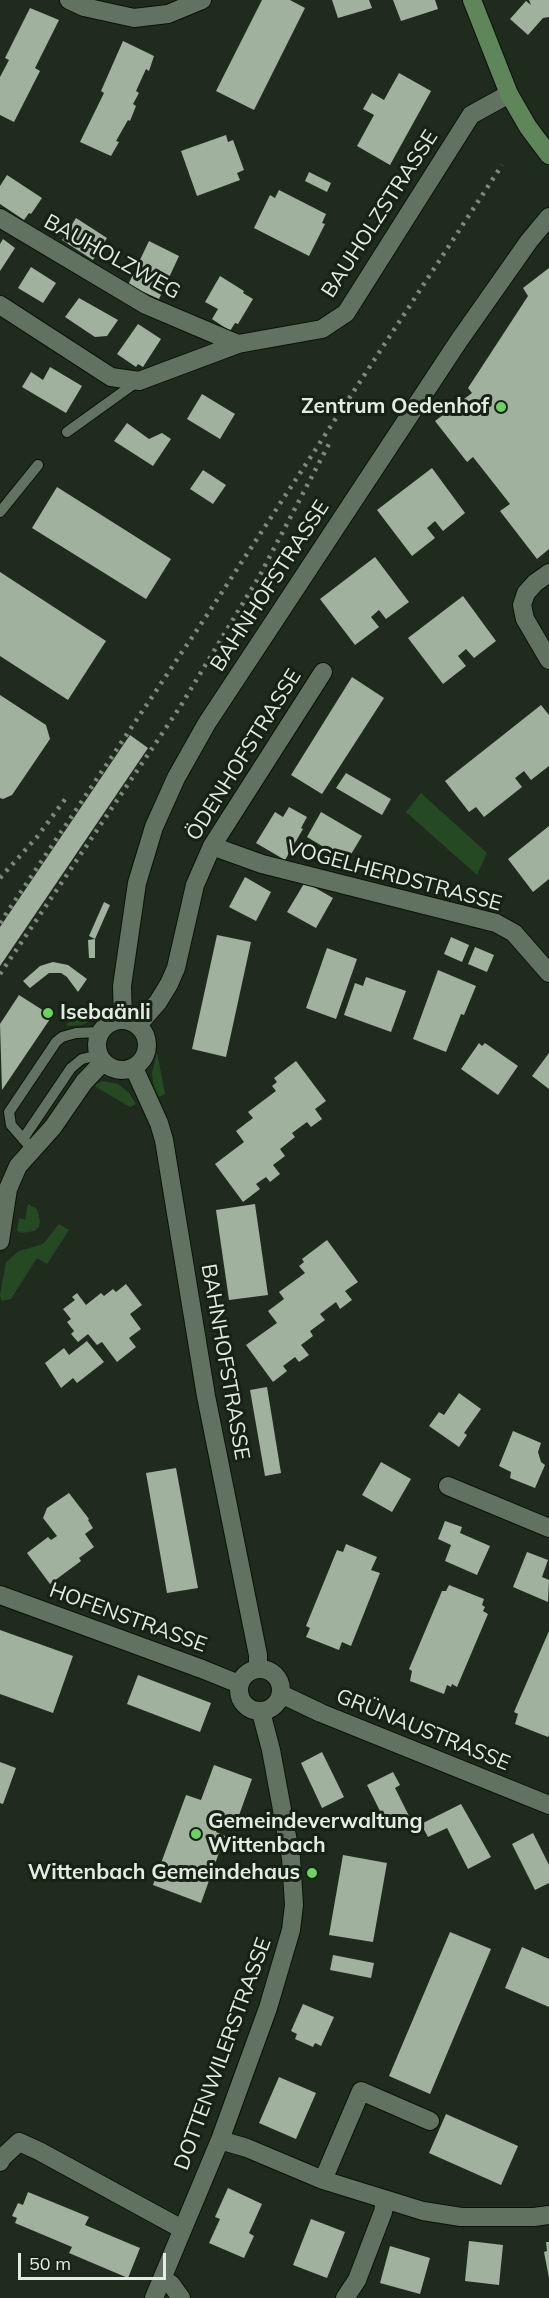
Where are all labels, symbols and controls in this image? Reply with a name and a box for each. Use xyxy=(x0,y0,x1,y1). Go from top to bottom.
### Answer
street label: BAUHOLZSTRASSE xyxy=(316,126,444,302)
street label: BAUHOLZWEG xyxy=(39,209,185,305)
place label: Zentrum Oedenhof xyxy=(301,394,489,420)
marker: Zentrum Oedenhof xyxy=(494,400,508,414)
street label: BAHNHOFSTRASSE xyxy=(205,496,335,676)
street label: ÖDENHOFSTRASSE xyxy=(181,665,307,845)
street label: VOGELHERDSTRASSE xyxy=(284,835,504,917)
place label: Isebaänli xyxy=(60,1000,151,1026)
marker: Isebaänli xyxy=(41,1006,55,1020)
street label: BAHNHOFSTRASSE xyxy=(195,1262,255,1462)
street label: HOFENSTRASSE xyxy=(46,1578,210,1658)
street label: GRÜNAUSTRASSE xyxy=(332,1684,514,1776)
place label: Gemeindeverwaltung Wittenbach xyxy=(208,1809,423,1859)
marker: Gemeindeverwaltung Wittenbach xyxy=(189,1827,203,1841)
place label: Wittenbach Gemeindehaus xyxy=(28,1860,300,1886)
marker: Wittenbach Gemeindehaus xyxy=(305,1866,319,1880)
street label: DOTTENWILERSTRASSE xyxy=(169,1934,277,2174)
scale bar xyxy=(21,2241,170,2279)
text: 50 m xyxy=(29,2252,71,2275)

